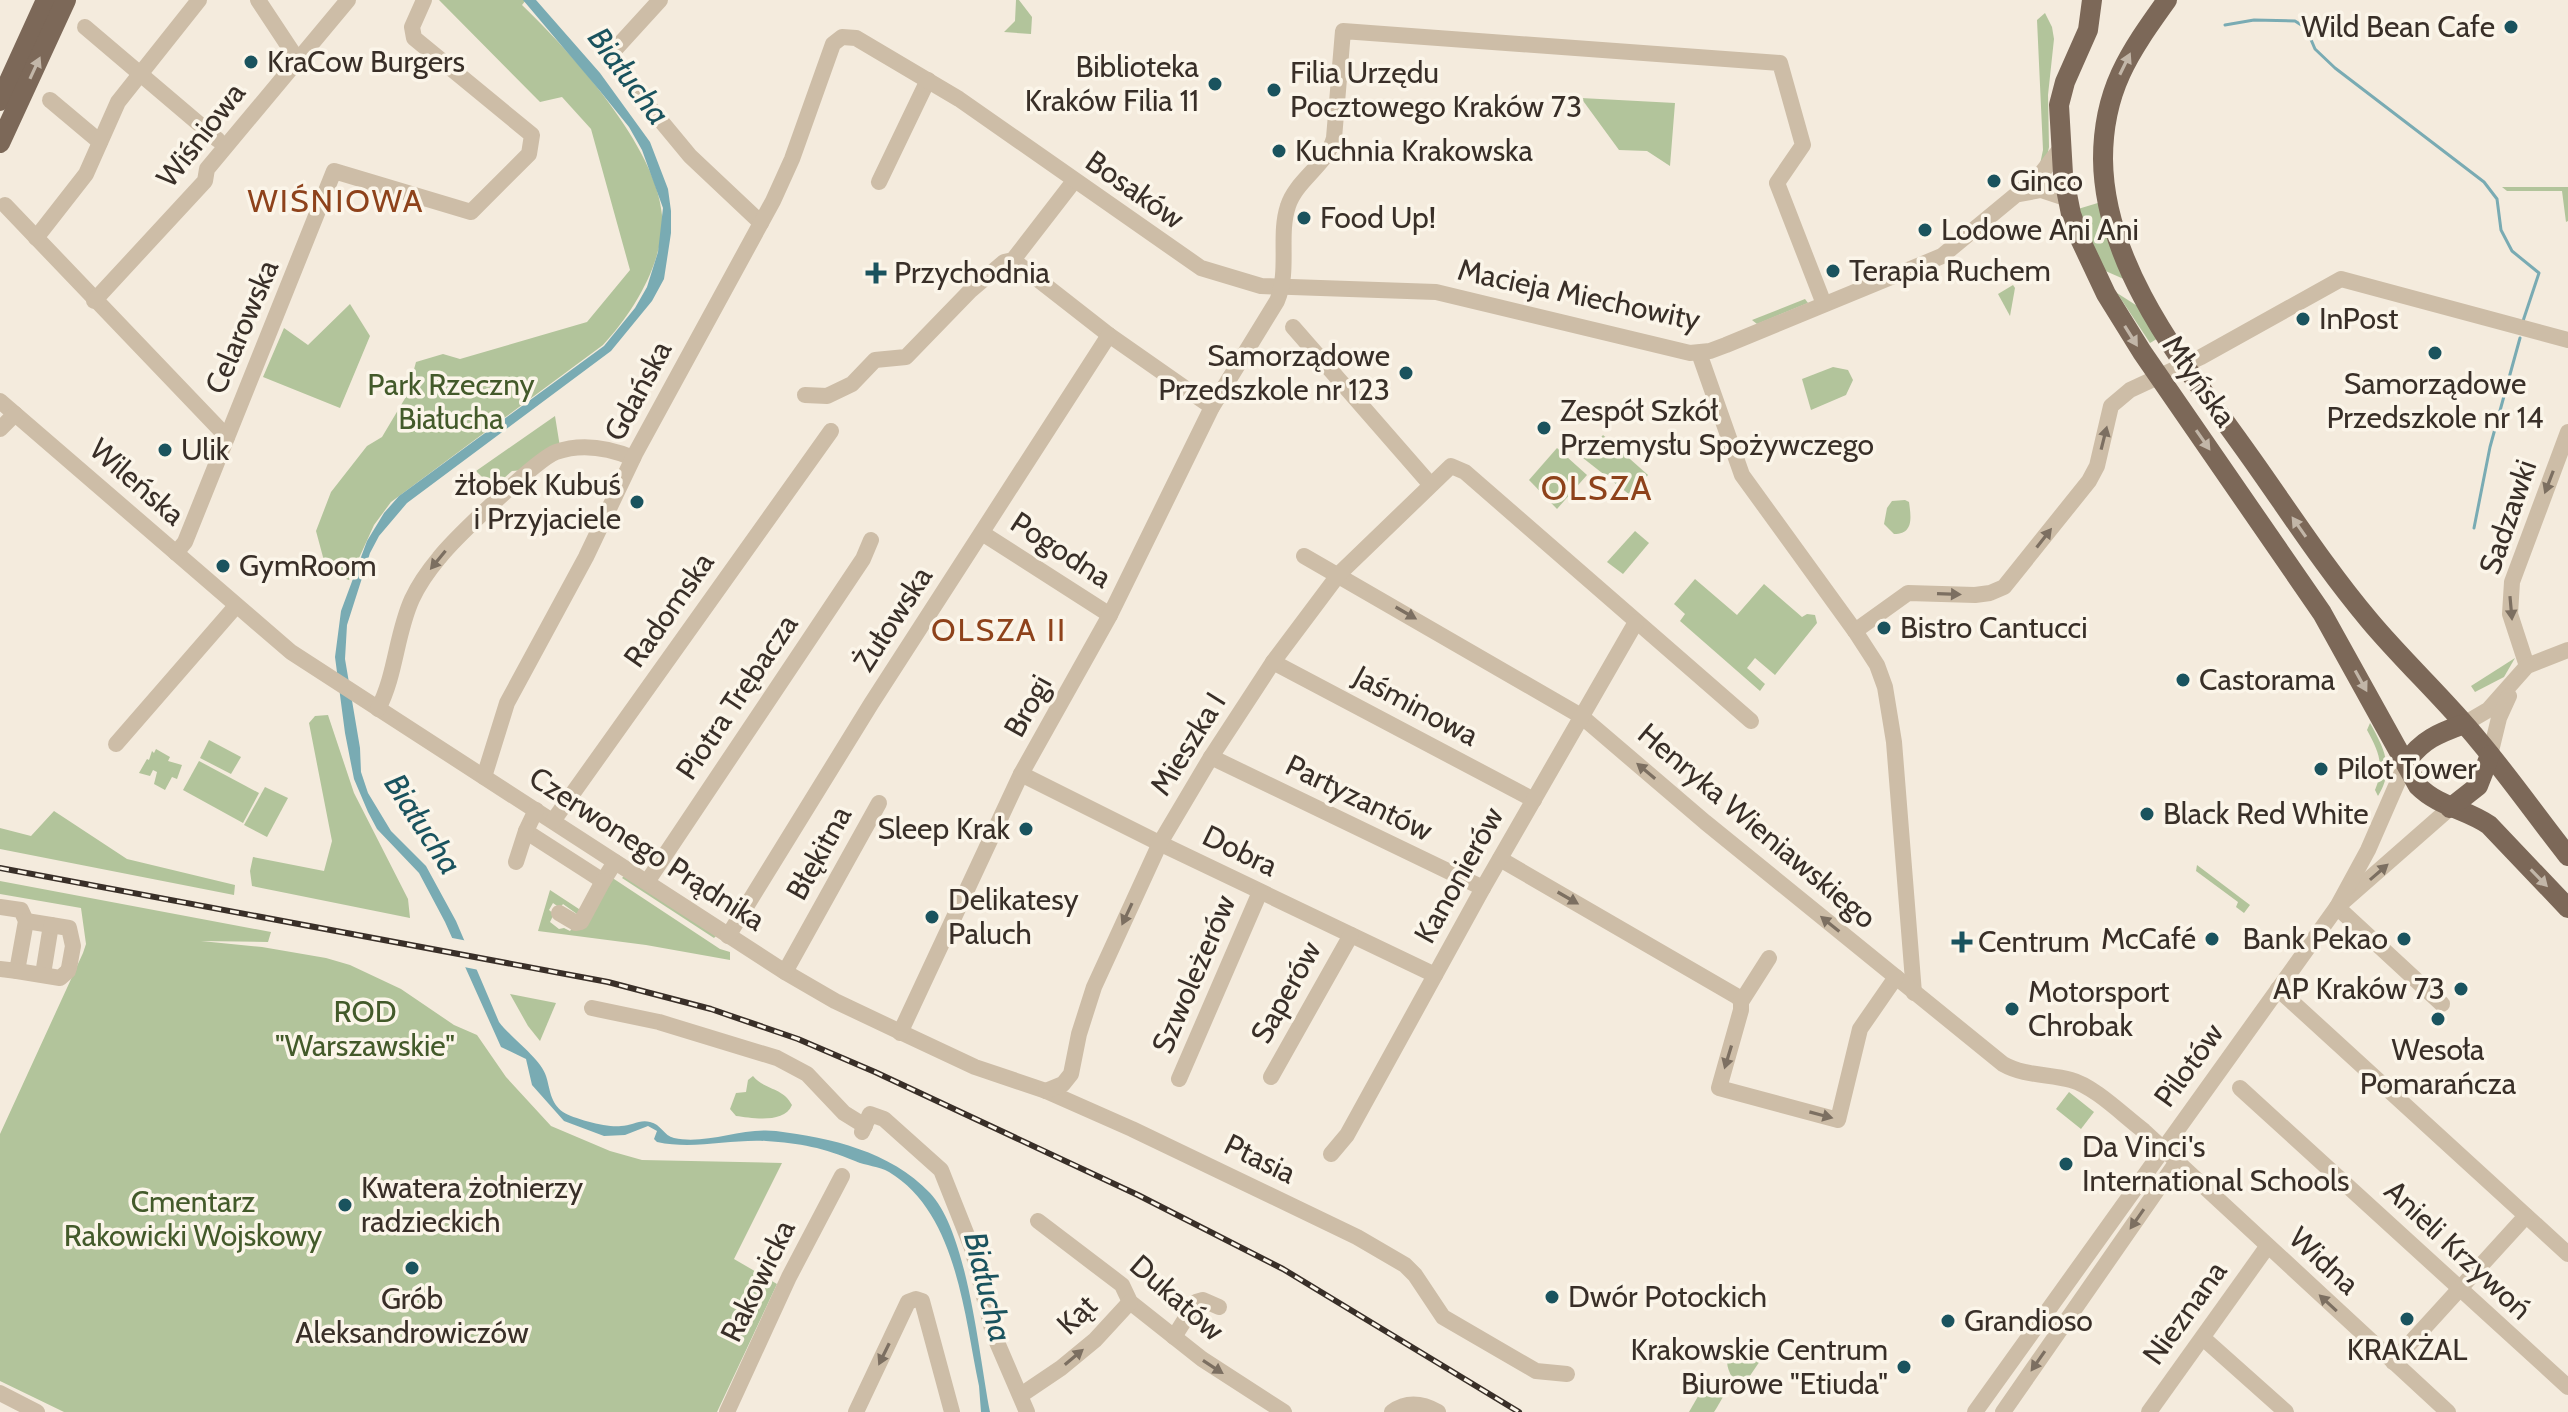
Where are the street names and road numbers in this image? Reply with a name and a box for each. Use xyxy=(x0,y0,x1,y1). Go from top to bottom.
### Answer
street label: Wiśniowa xyxy=(148,75,253,194)
street label: Bosaków xyxy=(1079,142,1192,237)
street label: Macieja Miechowity xyxy=(1455,251,1704,338)
street label: Celarowska xyxy=(197,254,287,399)
street label: Młyńska xyxy=(2155,328,2245,434)
street label: Gdańska xyxy=(596,334,680,447)
street label: Wileńska xyxy=(82,430,193,533)
street label: Sadzawki xyxy=(2471,455,2544,579)
street label: Pogodna xyxy=(1004,503,1119,596)
street label: Radomska xyxy=(616,545,722,674)
street label: Żułowska xyxy=(845,559,940,678)
street label: Piotra Trębacza xyxy=(668,606,806,786)
street label: Jaśminowa xyxy=(1347,657,1485,754)
street label: Brogi xyxy=(996,668,1060,743)
street label: Mieszka I xyxy=(1142,685,1234,802)
street label: Henryka Wieniawskiego xyxy=(1631,715,1884,936)
street label: Partyzantów xyxy=(1280,746,1439,849)
street label: Czerwonego Prądnika xyxy=(522,759,773,939)
street label: Błękitna xyxy=(778,799,860,906)
street label: Kanonierów xyxy=(1406,800,1511,949)
street label: Dobra xyxy=(1197,817,1284,885)
street label: Szwoleżerów xyxy=(1144,889,1244,1059)
street label: Saperów xyxy=(1242,934,1329,1049)
street label: Pilotów xyxy=(2146,1015,2232,1114)
street label: Ptasia xyxy=(1218,1126,1303,1192)
street label: Anieli Krzywoń xyxy=(2377,1172,2540,1327)
street label: Rakowicka xyxy=(712,1213,803,1348)
street label: Widna xyxy=(2282,1219,2368,1303)
street label: Dukatów xyxy=(1123,1247,1232,1349)
street label: Nieznana xyxy=(2135,1253,2235,1372)
street label: Kąt xyxy=(1049,1287,1104,1342)

